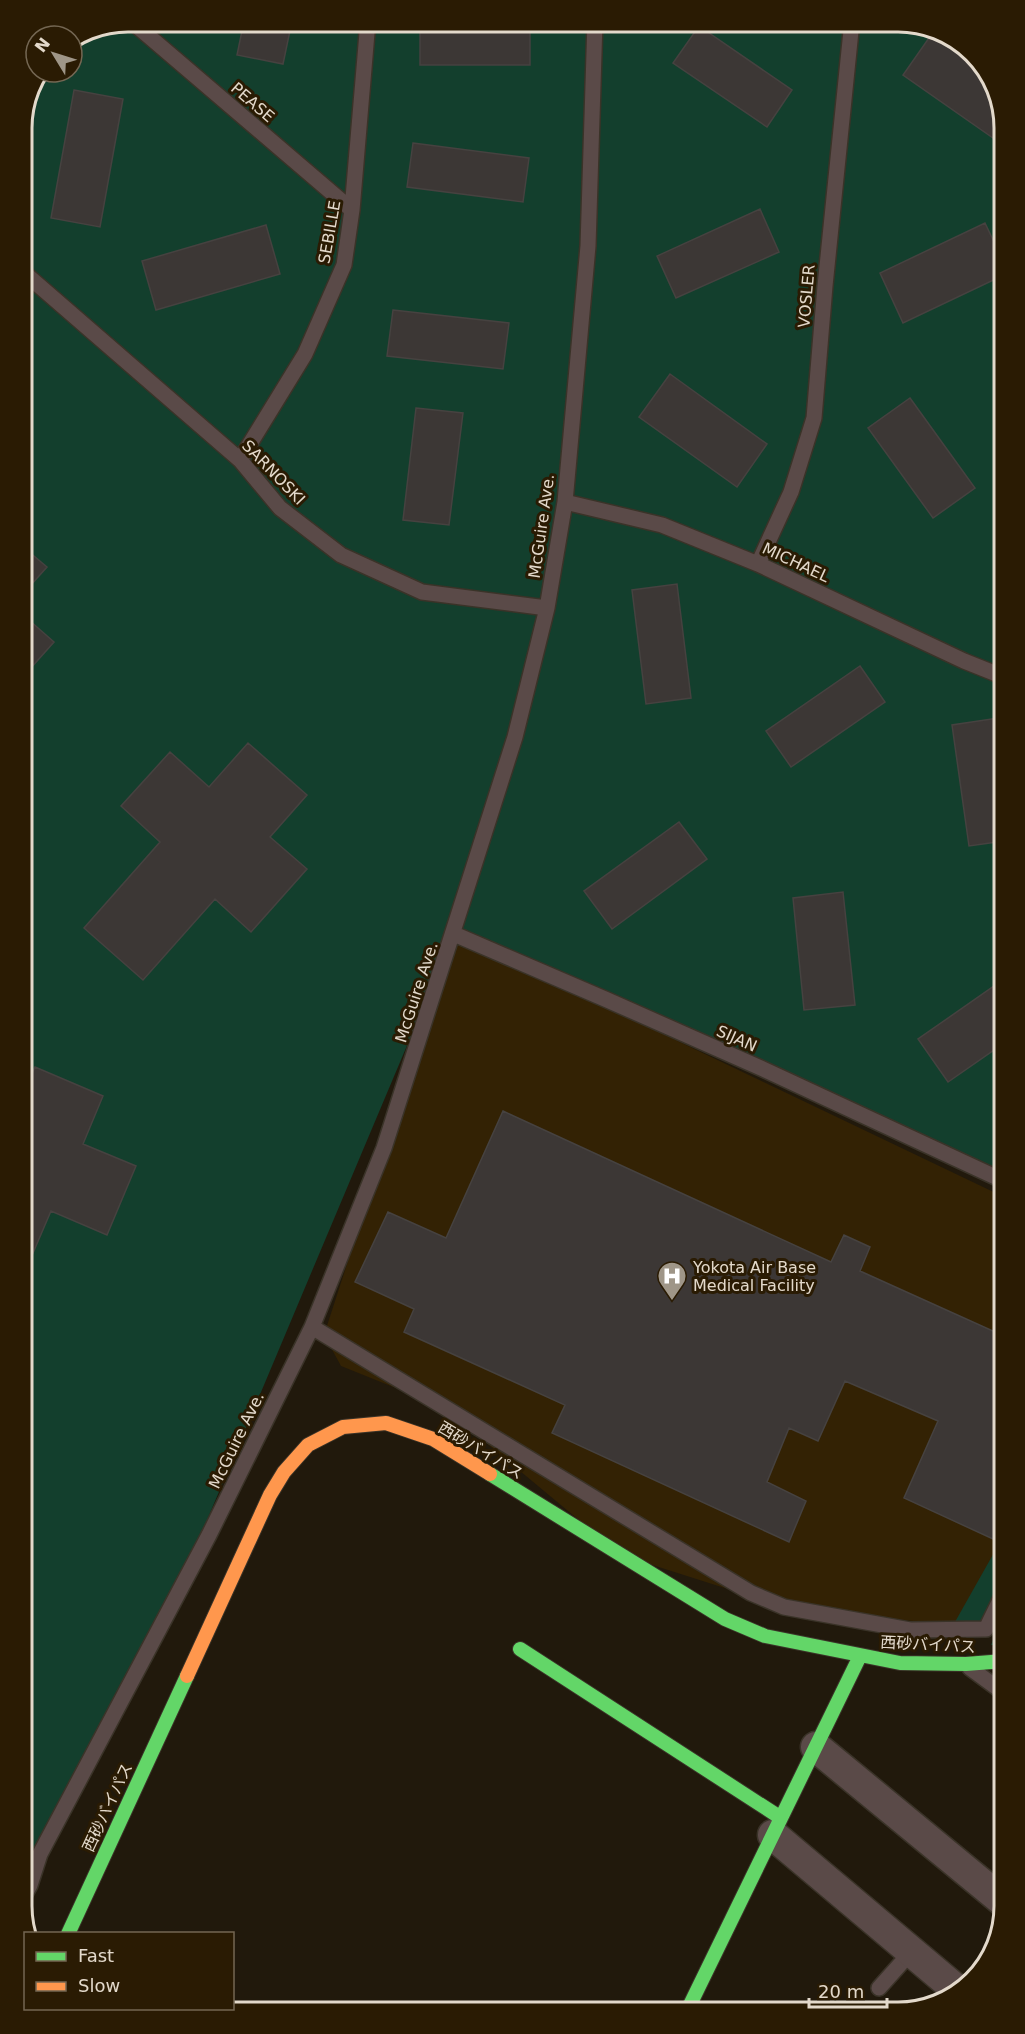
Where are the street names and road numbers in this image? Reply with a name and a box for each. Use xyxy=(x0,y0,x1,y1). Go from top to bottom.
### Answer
street label: PEASE xyxy=(227,78,278,126)
street label: SEBILLE xyxy=(315,199,344,265)
street label: VOSLER xyxy=(794,264,819,329)
street label: SARNOSKI xyxy=(238,436,309,509)
street label: McGuire Ave. xyxy=(525,473,558,579)
street label: MICHAEL xyxy=(759,539,832,586)
street label: McGuire Ave. xyxy=(391,939,442,1045)
street label: SIJAN xyxy=(714,1021,760,1056)
street label: McGuire Ave. xyxy=(205,1389,268,1492)
street label: 西砂バイパス xyxy=(435,1418,527,1483)
street label: 西砂バイパス xyxy=(880,1633,976,1656)
street label: 西砂バイパス xyxy=(79,1760,136,1855)

